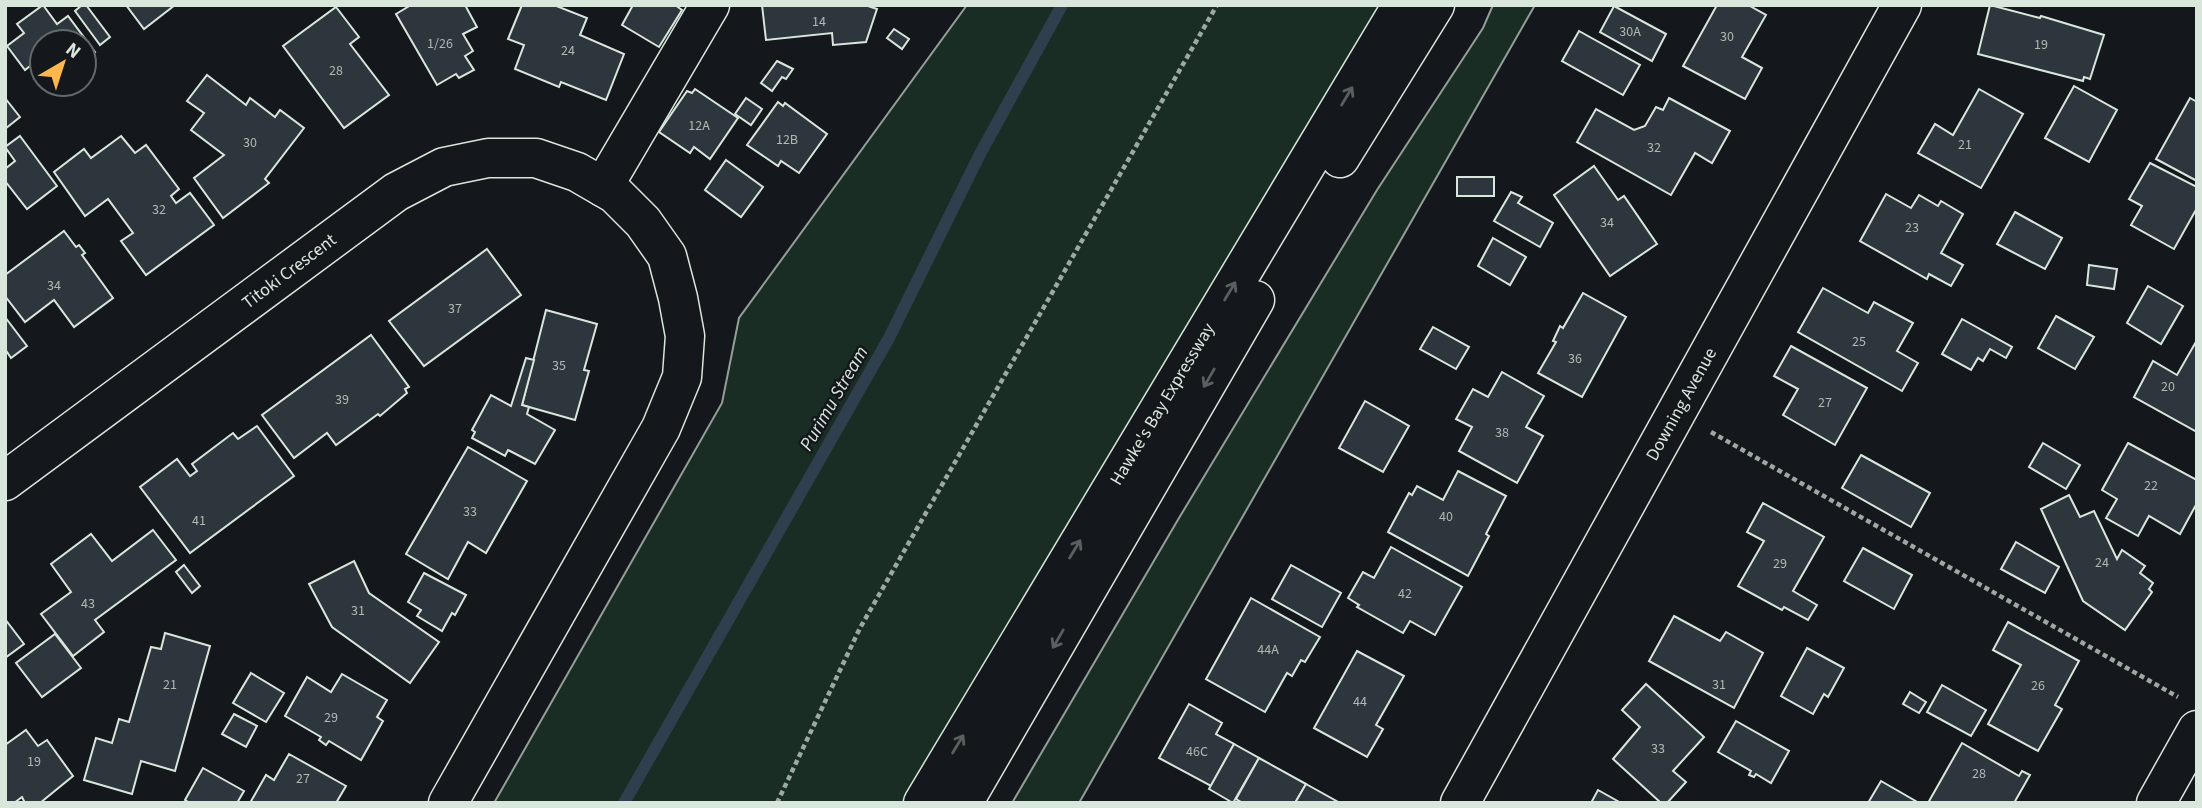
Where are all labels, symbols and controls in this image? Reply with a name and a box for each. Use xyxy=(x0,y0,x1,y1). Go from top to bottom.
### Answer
house number: 14 xyxy=(812,12,826,32)
house number: 30A xyxy=(1619,22,1641,42)
house number: 30 xyxy=(1720,27,1734,47)
north arrow xyxy=(28,28,98,98)
house number: 1/26 xyxy=(427,34,453,54)
house number: 19 xyxy=(2034,35,2048,55)
text: N xyxy=(59,36,86,65)
house number: 24 xyxy=(561,41,575,61)
house number: 28 xyxy=(329,61,343,81)
one-way arrow xyxy=(1340,86,1354,106)
house number: 12A xyxy=(688,116,710,136)
house number: 12B xyxy=(776,130,798,150)
house number: 30 xyxy=(243,133,257,153)
house number: 21 xyxy=(1958,135,1972,155)
house number: 32 xyxy=(1647,138,1661,158)
house number: 32 xyxy=(152,200,166,220)
house number: 34 xyxy=(1600,213,1614,233)
house number: 23 xyxy=(1905,218,1919,238)
street label: Titoki Crescent xyxy=(237,228,342,315)
house number: 34 xyxy=(47,276,61,296)
one-way arrow xyxy=(1223,281,1237,301)
house number: 37 xyxy=(448,299,462,319)
street label: Hawke's Bay Expressway xyxy=(1104,318,1221,490)
house number: 25 xyxy=(1852,332,1866,352)
water label: Purimu Stream xyxy=(793,341,875,456)
street label: Downing Avenue xyxy=(1640,343,1723,465)
house number: 36 xyxy=(1568,349,1582,369)
house number: 35 xyxy=(552,356,566,376)
one-way arrow xyxy=(1202,368,1216,388)
house number: 20 xyxy=(2161,377,2175,397)
house number: 39 xyxy=(335,390,349,410)
house number: 27 xyxy=(1818,393,1832,413)
house number: 38 xyxy=(1495,423,1509,443)
house number: 22 xyxy=(2144,476,2158,496)
house number: 33 xyxy=(463,502,477,522)
house number: 40 xyxy=(1439,507,1453,527)
house number: 41 xyxy=(192,511,206,531)
one-way arrow xyxy=(1068,539,1082,559)
house number: 24 xyxy=(2095,553,2109,573)
house number: 29 xyxy=(1773,554,1787,574)
house number: 42 xyxy=(1398,584,1412,604)
house number: 43 xyxy=(81,594,95,614)
house number: 31 xyxy=(351,601,365,621)
one-way arrow xyxy=(1051,628,1065,648)
house number: 44A xyxy=(1257,640,1279,660)
house number: 21 xyxy=(163,675,177,695)
house number: 31 xyxy=(1712,675,1726,695)
house number: 26 xyxy=(2031,676,2045,696)
house number: 44 xyxy=(1353,692,1367,712)
house number: 29 xyxy=(324,708,338,728)
one-way arrow xyxy=(951,735,965,755)
house number: 33 xyxy=(1651,739,1665,759)
house number: 46C xyxy=(1186,742,1208,762)
house number: 19 xyxy=(27,752,41,772)
house number: 28 xyxy=(1972,764,1986,784)
house number: 27 xyxy=(296,769,310,789)

